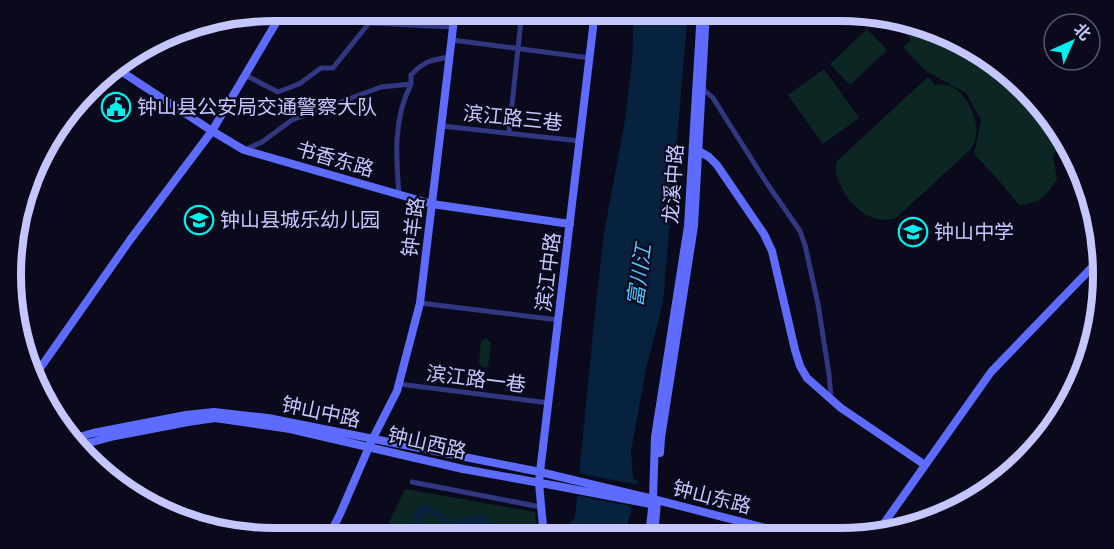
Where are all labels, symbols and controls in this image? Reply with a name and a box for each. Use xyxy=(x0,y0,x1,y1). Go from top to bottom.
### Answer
north arrow xyxy=(1042,12,1102,72)
text: 北 xyxy=(1070,19,1095,44)
public building icon: 钟山县公安局交通警察大队 xyxy=(100,91,132,123)
place label: 钟山县公安局交通警察大队 xyxy=(137,95,377,119)
street label: 滨江路三巷 xyxy=(462,101,564,135)
street label: 书香东路 xyxy=(293,136,377,182)
street label: 龙溪中路 xyxy=(658,143,688,225)
street label: 钟羊路 xyxy=(397,196,429,258)
school or university icon: 钟山县城乐幼儿园 xyxy=(183,204,215,236)
place label: 钟山县城乐幼儿园 xyxy=(220,208,380,232)
school or university icon: 钟山中学 xyxy=(897,216,929,248)
place label: 钟山中学 xyxy=(934,220,1014,244)
street label: 滨江中路 xyxy=(531,231,565,313)
water label: 富川江 xyxy=(622,240,656,308)
street label: 滨江路一巷 xyxy=(425,361,527,397)
street label: 钟山中路 xyxy=(279,392,363,432)
street label: 钟山西路 xyxy=(385,422,469,464)
street label: 钟山东路 xyxy=(670,476,754,518)

